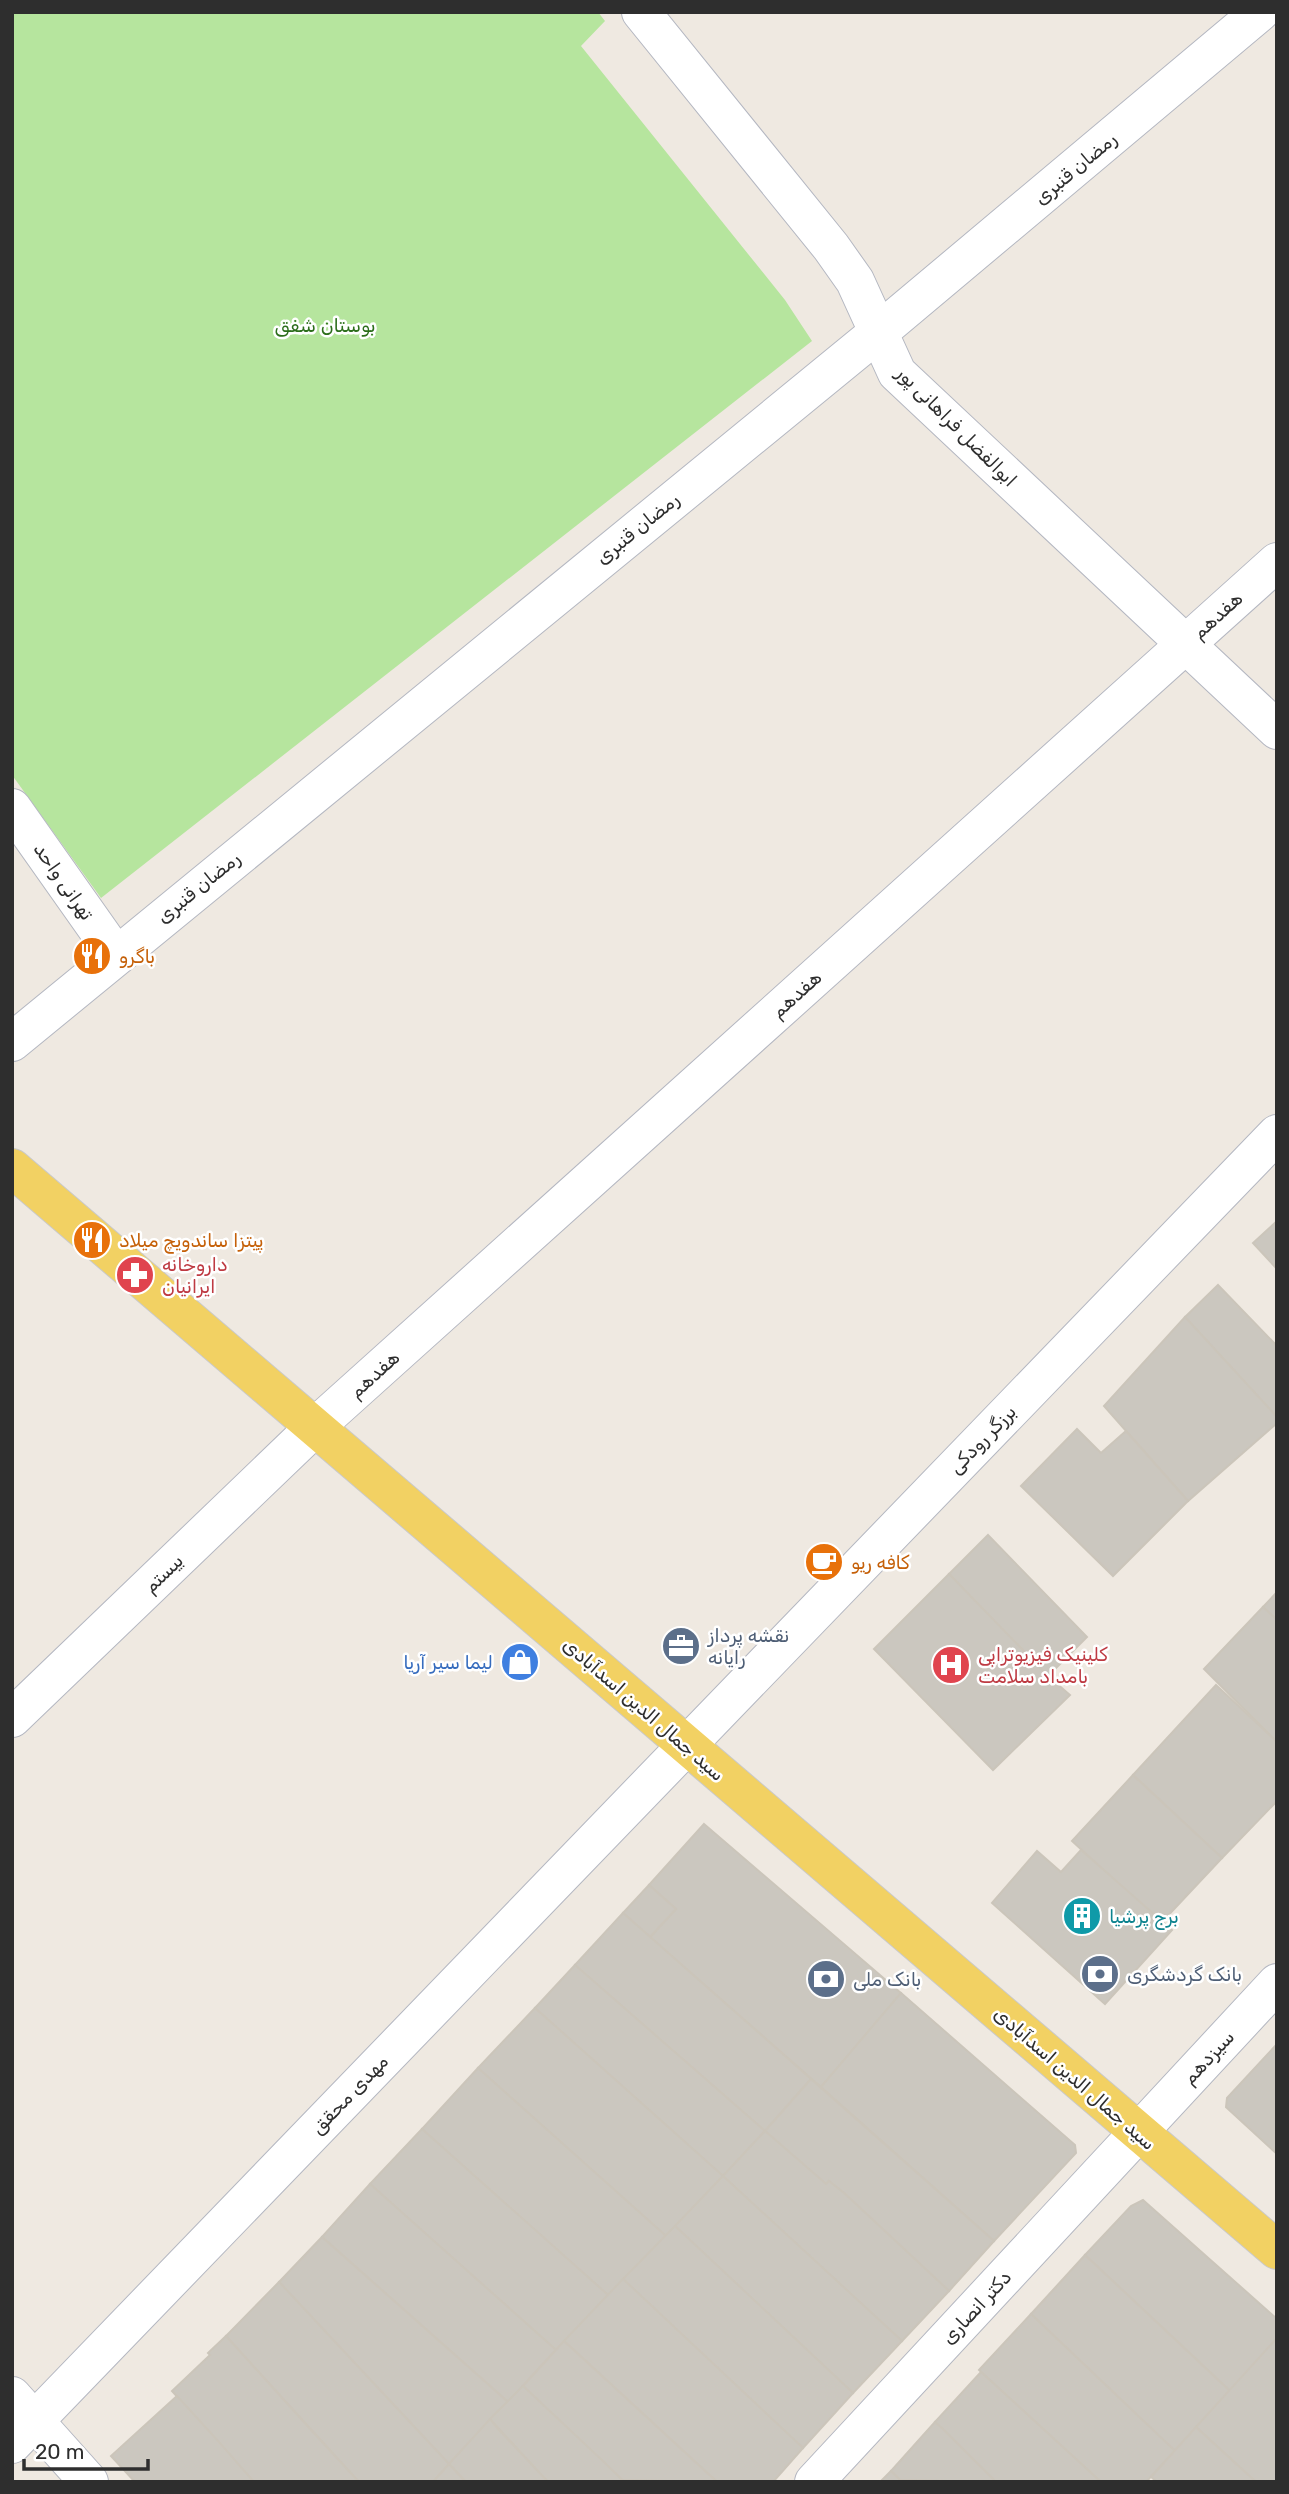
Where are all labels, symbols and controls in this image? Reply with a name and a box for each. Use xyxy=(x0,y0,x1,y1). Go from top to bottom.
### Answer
street label: رمضان قنبری xyxy=(1029,127,1121,210)
park label: بوستان شفق xyxy=(274,314,376,337)
street label: ابوالفضل فراهانی پور xyxy=(890,361,1022,493)
street label: رمضان قنبری xyxy=(591,488,684,569)
street label: هفدهم xyxy=(1187,587,1248,645)
street label: تهرانی واحد xyxy=(29,838,99,925)
street label: رمضان قنبری xyxy=(152,847,245,928)
restaurant icon: باگرو xyxy=(71,935,113,977)
place label: باگرو xyxy=(119,945,155,968)
street label: هفدهم xyxy=(766,966,827,1024)
restaurant icon: پیتزا ساندویچ میلاد xyxy=(71,1219,113,1261)
place label: پیتزا ساندویچ میلاد xyxy=(119,1229,264,1254)
place label: داروخانه ایرانیان xyxy=(162,1253,227,1298)
pharmacy icon: داروخانه ایرانیان xyxy=(114,1254,156,1296)
street label: هفدهم xyxy=(344,1346,405,1404)
street label: برزگر رودکی xyxy=(944,1400,1021,1479)
cafe icon: کافه ریو xyxy=(803,1541,845,1583)
street label: بیستم xyxy=(139,1549,189,1598)
place label: کافه ریو xyxy=(851,1551,910,1574)
place label: نقشه پرداز رایانه xyxy=(707,1624,789,1669)
office icon: نقشه پرداز رایانه xyxy=(660,1625,702,1667)
street label: سید جمال الدین اسدآبادی xyxy=(558,1633,729,1786)
shop icon: لیما سیر آریا xyxy=(499,1641,541,1683)
place label: کلینیک فیزیوتراپی بامداد سلامت xyxy=(978,1643,1108,1688)
hospital icon: کلینیک فیزیوتراپی بامداد سلامت xyxy=(930,1644,972,1686)
place label: لیما سیر آریا xyxy=(403,1651,493,1674)
building icon: برج پرشیا xyxy=(1061,1895,1103,1937)
place label: برج پرشیا xyxy=(1109,1905,1179,1930)
bank icon: بانک گردشگری xyxy=(1079,1953,1121,1995)
bank icon: بانک ملی xyxy=(805,1958,847,2000)
place label: بانک گردشگری xyxy=(1127,1963,1242,1986)
place label: بانک ملی xyxy=(853,1968,921,1991)
street label: سید جمال الدین اسدآبادی xyxy=(989,2002,1160,2155)
street label: سیزدهم xyxy=(1178,2026,1240,2090)
street label: مهدی محقق xyxy=(306,2050,393,2139)
street label: دکتر انصاری xyxy=(937,2266,1016,2349)
scale bar xyxy=(24,2428,149,2472)
text: 20 m xyxy=(35,2439,84,2464)

